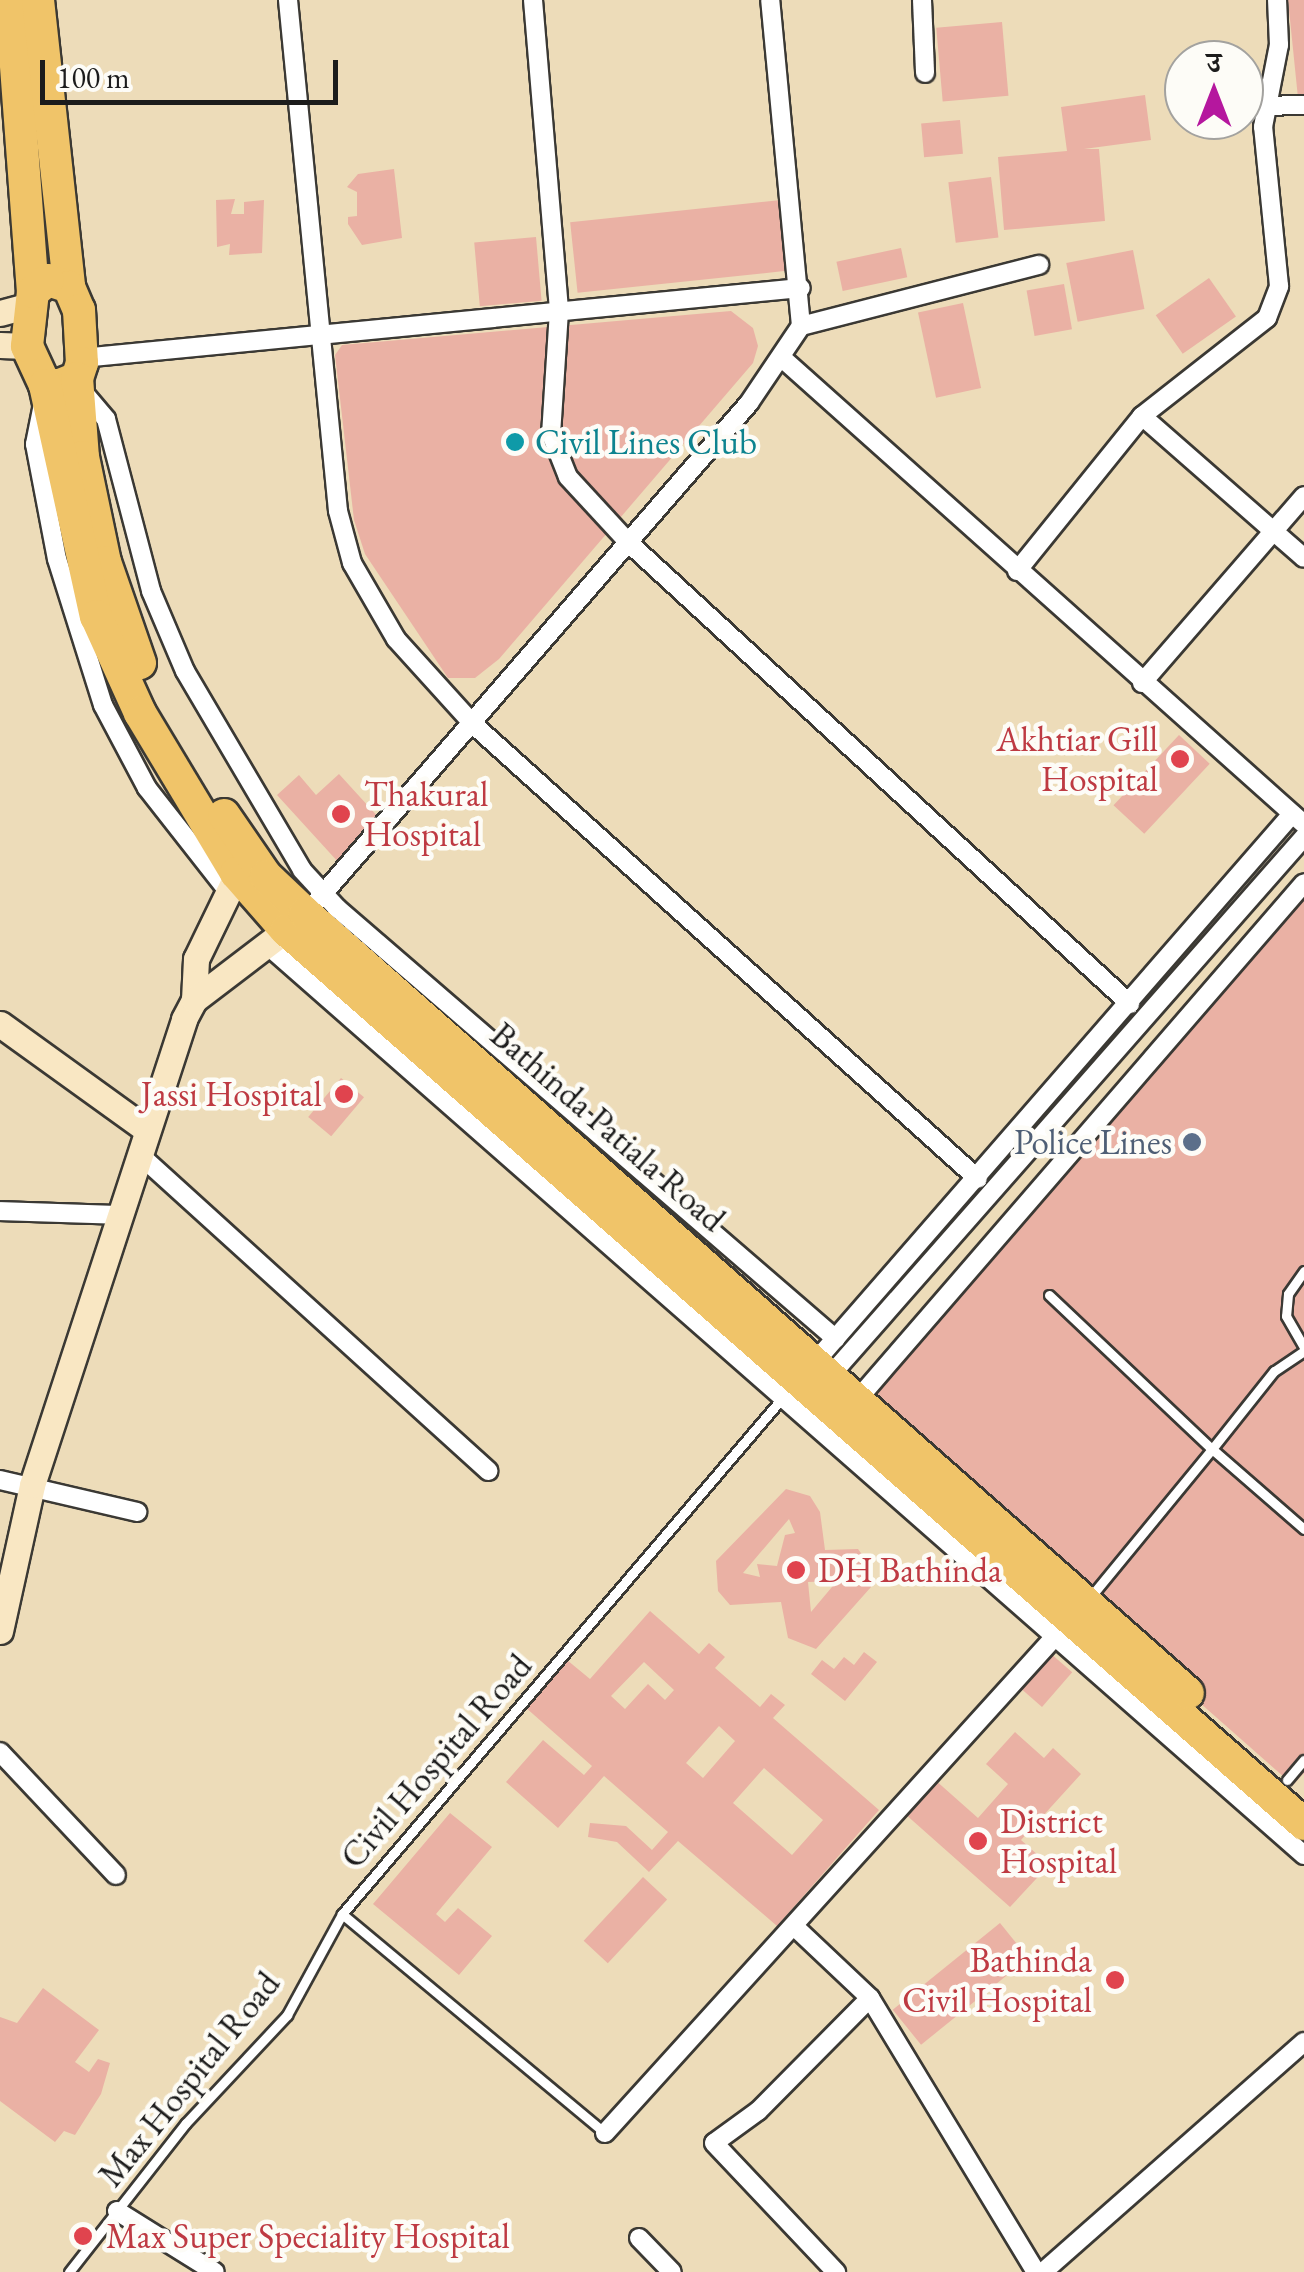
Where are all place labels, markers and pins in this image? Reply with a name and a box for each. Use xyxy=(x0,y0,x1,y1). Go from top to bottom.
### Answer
place label: Civil Lines Club xyxy=(535,421,757,463)
marker: Civil Lines Club xyxy=(504,431,526,453)
place label: Akhtiar Gill Hospital xyxy=(996,718,1158,800)
marker: Akhtiar Gill Hospital xyxy=(1167,746,1193,772)
place label: Thakural Hospital xyxy=(364,773,488,855)
marker: Thakural Hospital xyxy=(328,801,354,827)
place label: Jassi Hospital xyxy=(141,1073,322,1115)
marker: Jassi Hospital xyxy=(331,1081,357,1107)
place label: Police Lines xyxy=(1014,1121,1172,1163)
marker: Police Lines xyxy=(1181,1131,1203,1153)
place label: DH Bathinda xyxy=(818,1549,1002,1591)
marker: DH Bathinda xyxy=(783,1557,809,1583)
place label: District Hospital xyxy=(1000,1800,1117,1882)
marker: District Hospital xyxy=(965,1828,991,1854)
place label: Bathinda Civil Hospital xyxy=(902,1939,1092,2021)
marker: Bathinda Civil Hospital xyxy=(1102,1967,1128,1993)
place label: Max Super Speciality Hospital xyxy=(106,2215,510,2257)
marker: Max Super Speciality Hospital xyxy=(70,2223,96,2249)

